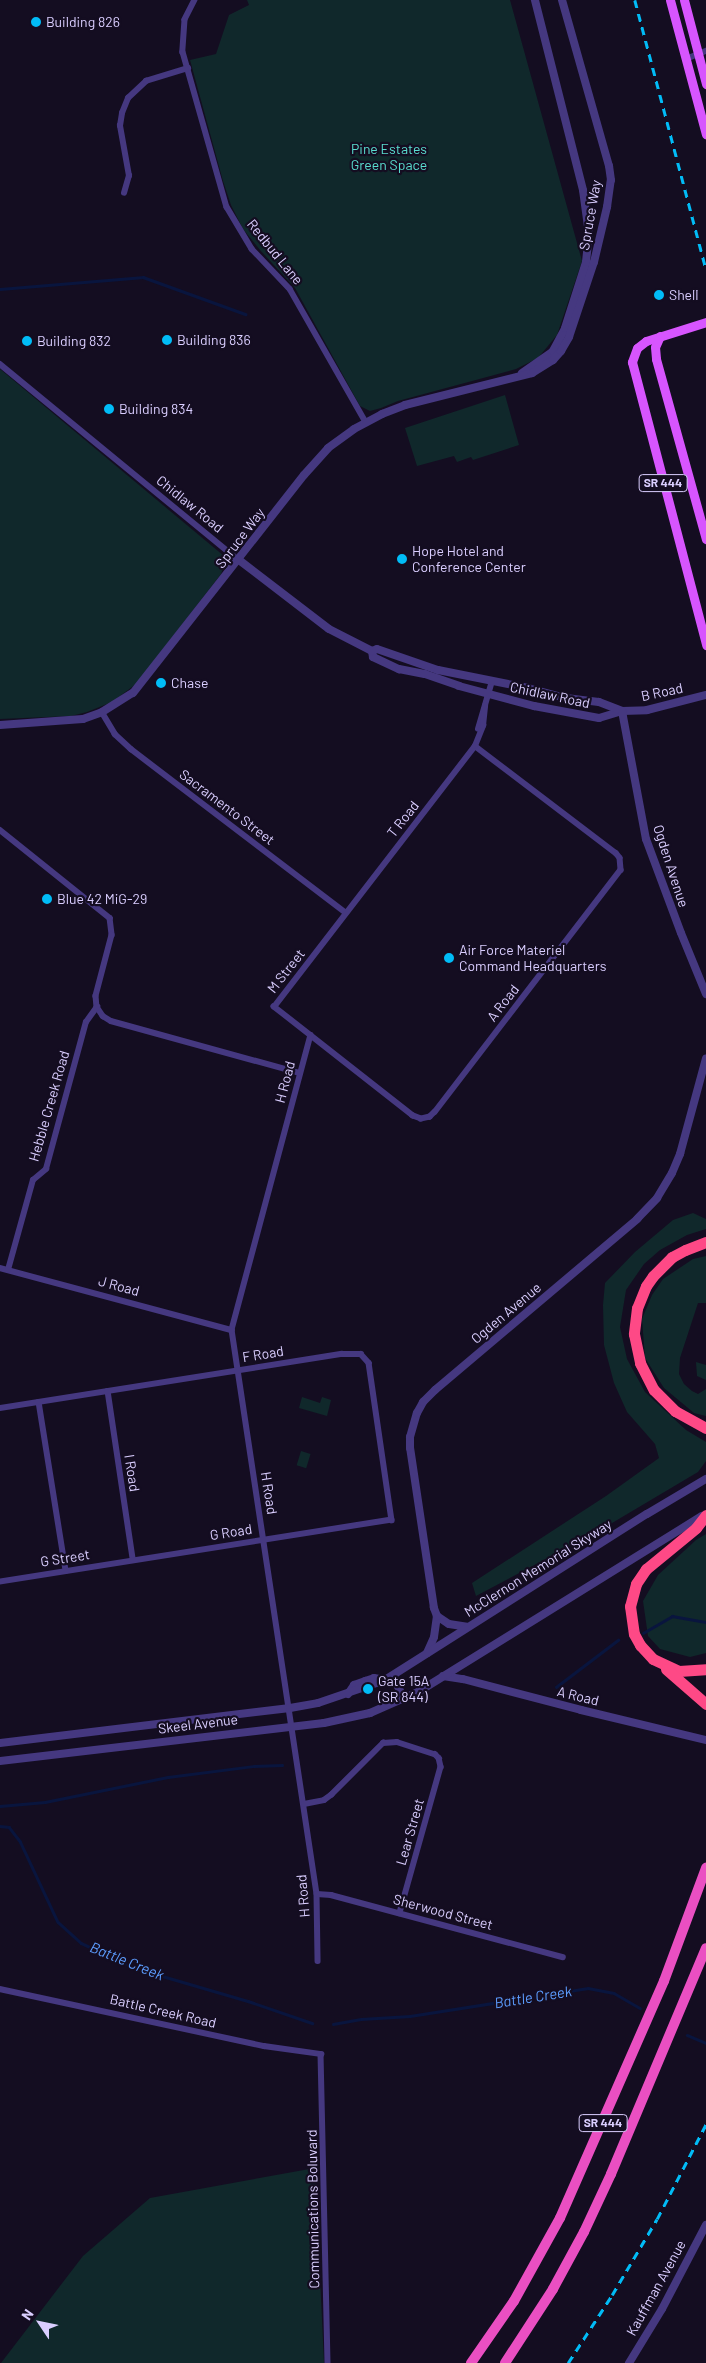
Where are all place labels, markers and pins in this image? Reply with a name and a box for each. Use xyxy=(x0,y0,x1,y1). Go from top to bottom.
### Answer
place label: Building 826 xyxy=(46,14,120,30)
marker: Building 826 xyxy=(30,16,42,28)
place label: Shell xyxy=(669,287,699,303)
marker: Shell xyxy=(653,289,665,301)
place label: Building 836 xyxy=(177,332,251,348)
place label: Building 832 xyxy=(37,333,111,349)
marker: Building 836 xyxy=(161,334,173,346)
marker: Building 832 xyxy=(21,335,33,347)
place label: Building 834 xyxy=(119,401,193,417)
marker: Building 834 xyxy=(103,403,115,415)
place label: Hope Hotel and Conference Center xyxy=(412,543,526,576)
marker: Hope Hotel and Conference Center xyxy=(396,553,408,565)
place label: Chase xyxy=(171,675,208,691)
marker: Chase xyxy=(155,677,167,689)
place label: Blue 42 MiG-29 xyxy=(57,891,147,907)
marker: Blue 42 MiG-29 xyxy=(41,893,53,905)
place label: Air Force Materiel Command Headquarters xyxy=(459,942,606,974)
marker: Air Force Materiel Command Headquarters xyxy=(443,952,455,964)
place label: Gate 15A (SR 844) xyxy=(378,1673,429,1705)
marker: Gate 15A (SR 844) xyxy=(362,1683,374,1695)

